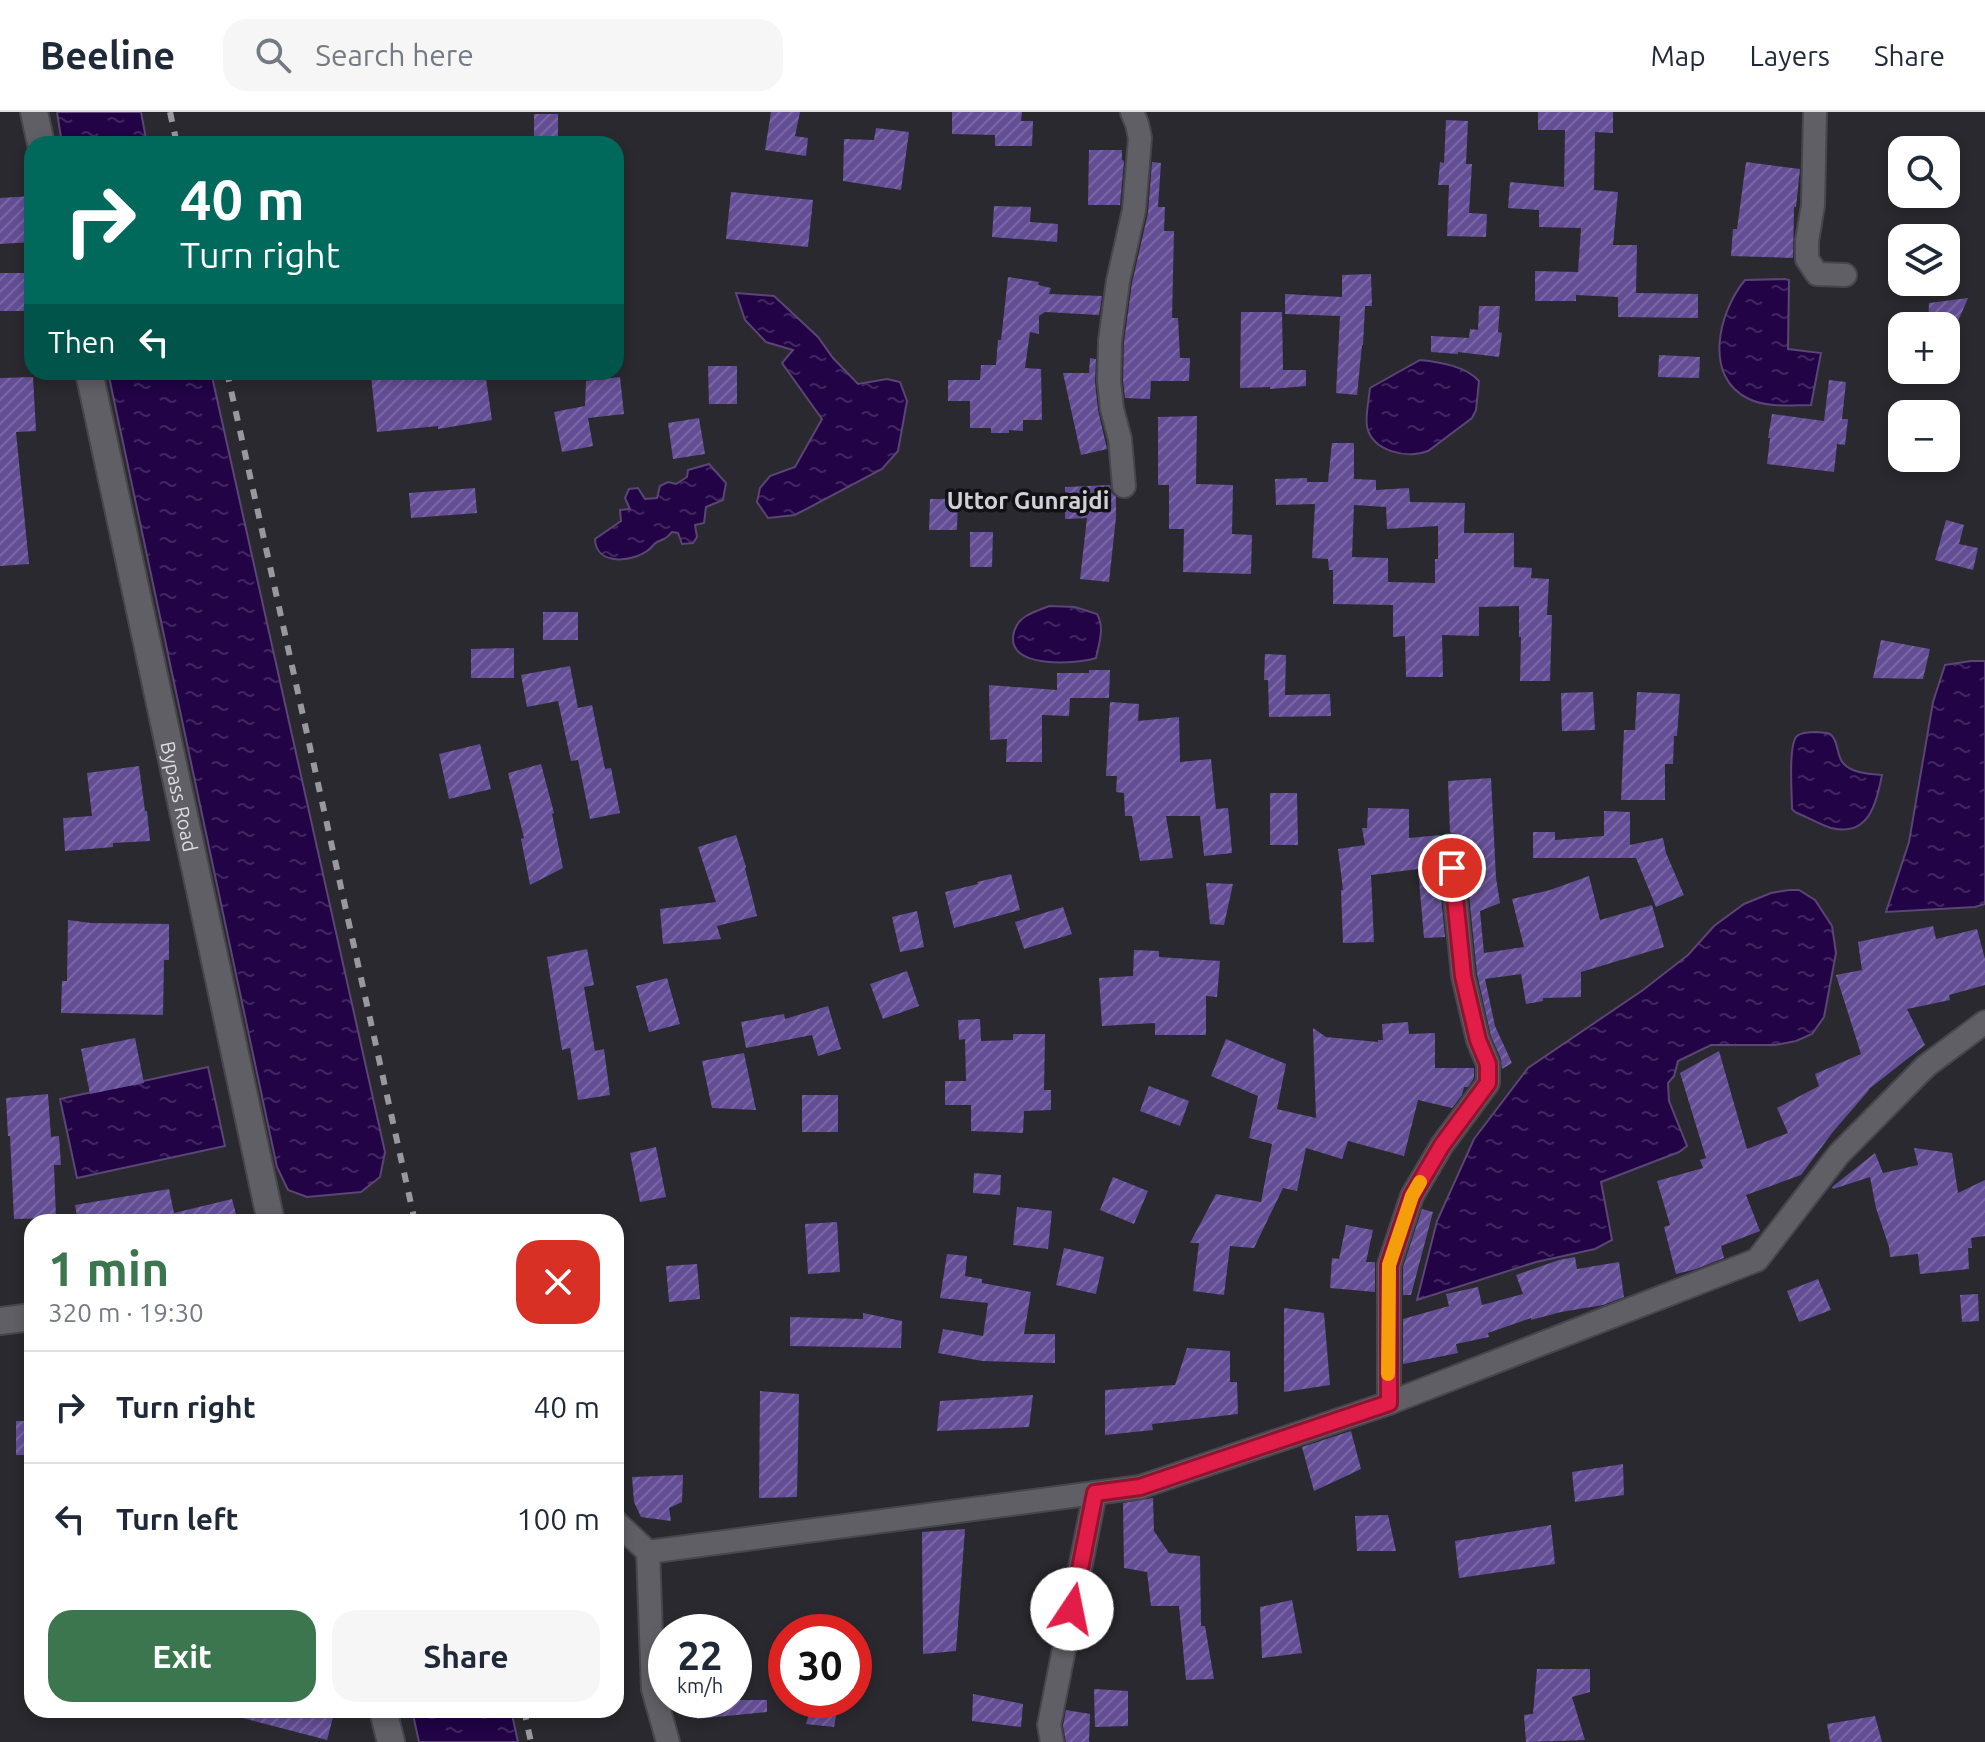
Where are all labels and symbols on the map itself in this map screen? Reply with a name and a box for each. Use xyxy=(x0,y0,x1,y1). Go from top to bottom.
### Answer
district label: Uttor Gunrajdi xyxy=(947,487,1109,514)
street label: Bypass Road xyxy=(157,739,203,854)
pin xyxy=(1418,834,1486,902)
position arrow xyxy=(1030,1567,1114,1651)
speed limit sign: 30 xyxy=(768,1614,872,1718)

